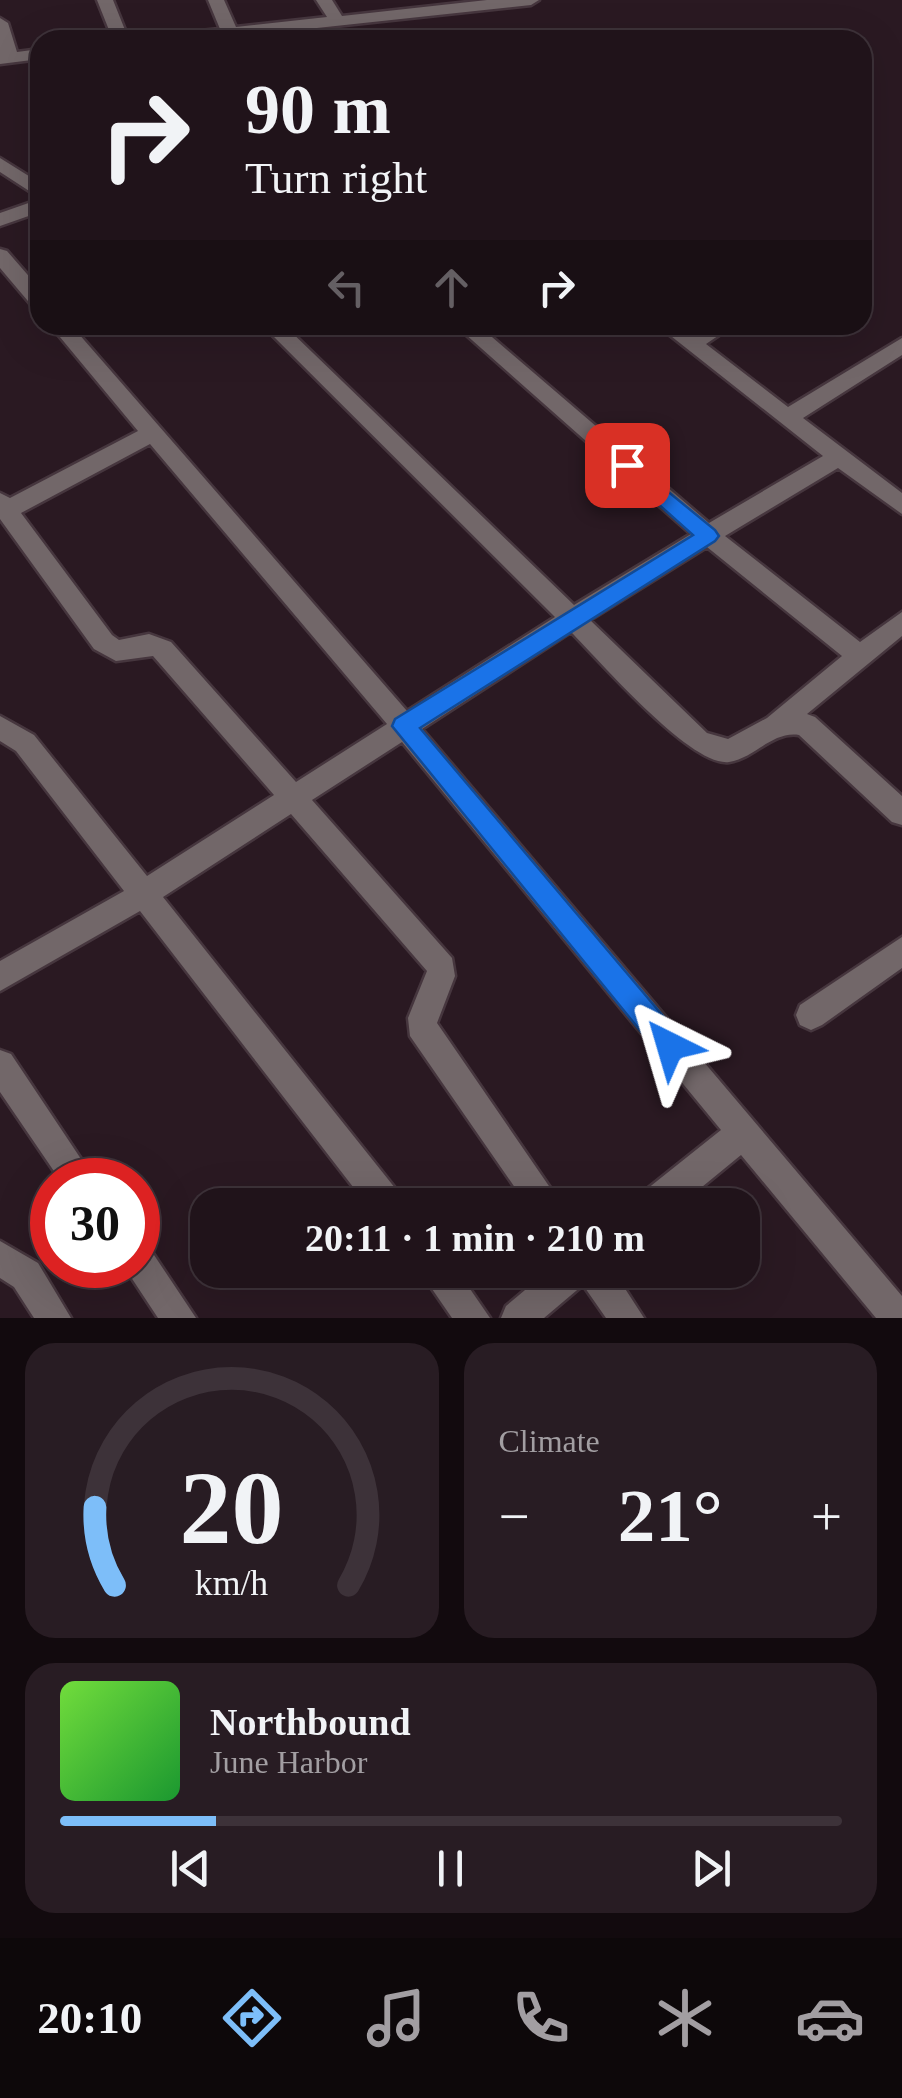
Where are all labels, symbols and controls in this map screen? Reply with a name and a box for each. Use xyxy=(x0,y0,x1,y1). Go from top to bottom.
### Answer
icon: right xyxy=(80,70,210,200)
text: 90 m xyxy=(245,71,391,148)
text: Turn right xyxy=(245,153,427,203)
icon: left xyxy=(319,260,374,315)
icon: ahead xyxy=(424,260,479,315)
icon: right xyxy=(529,260,584,315)
pin xyxy=(585,423,670,508)
icon: arrive xyxy=(600,438,655,493)
position arrow xyxy=(618,994,722,1098)
speed limit sign: 30 xyxy=(30,1158,160,1288)
text: 20:11 · 1 min · 210 m xyxy=(305,1217,645,1259)
text: Climate xyxy=(499,1423,600,1459)
text: 20 xyxy=(180,1450,284,1565)
text: 21° xyxy=(618,1474,723,1557)
text: − xyxy=(499,1486,530,1547)
text: + xyxy=(811,1486,842,1547)
text: km/h xyxy=(195,1563,269,1603)
text: Northbound xyxy=(210,1701,411,1743)
text: June Harbor xyxy=(210,1744,367,1780)
icon: previous xyxy=(163,1841,218,1896)
icon: pause xyxy=(423,1841,478,1896)
icon: next xyxy=(684,1841,739,1896)
icon: directions xyxy=(217,1983,287,2053)
icon: music xyxy=(361,1983,431,2053)
icon: phone xyxy=(506,1983,576,2053)
icon: climate xyxy=(650,1983,720,2053)
icon: car xyxy=(795,1983,865,2053)
text: 20:10 xyxy=(37,1993,142,2043)

